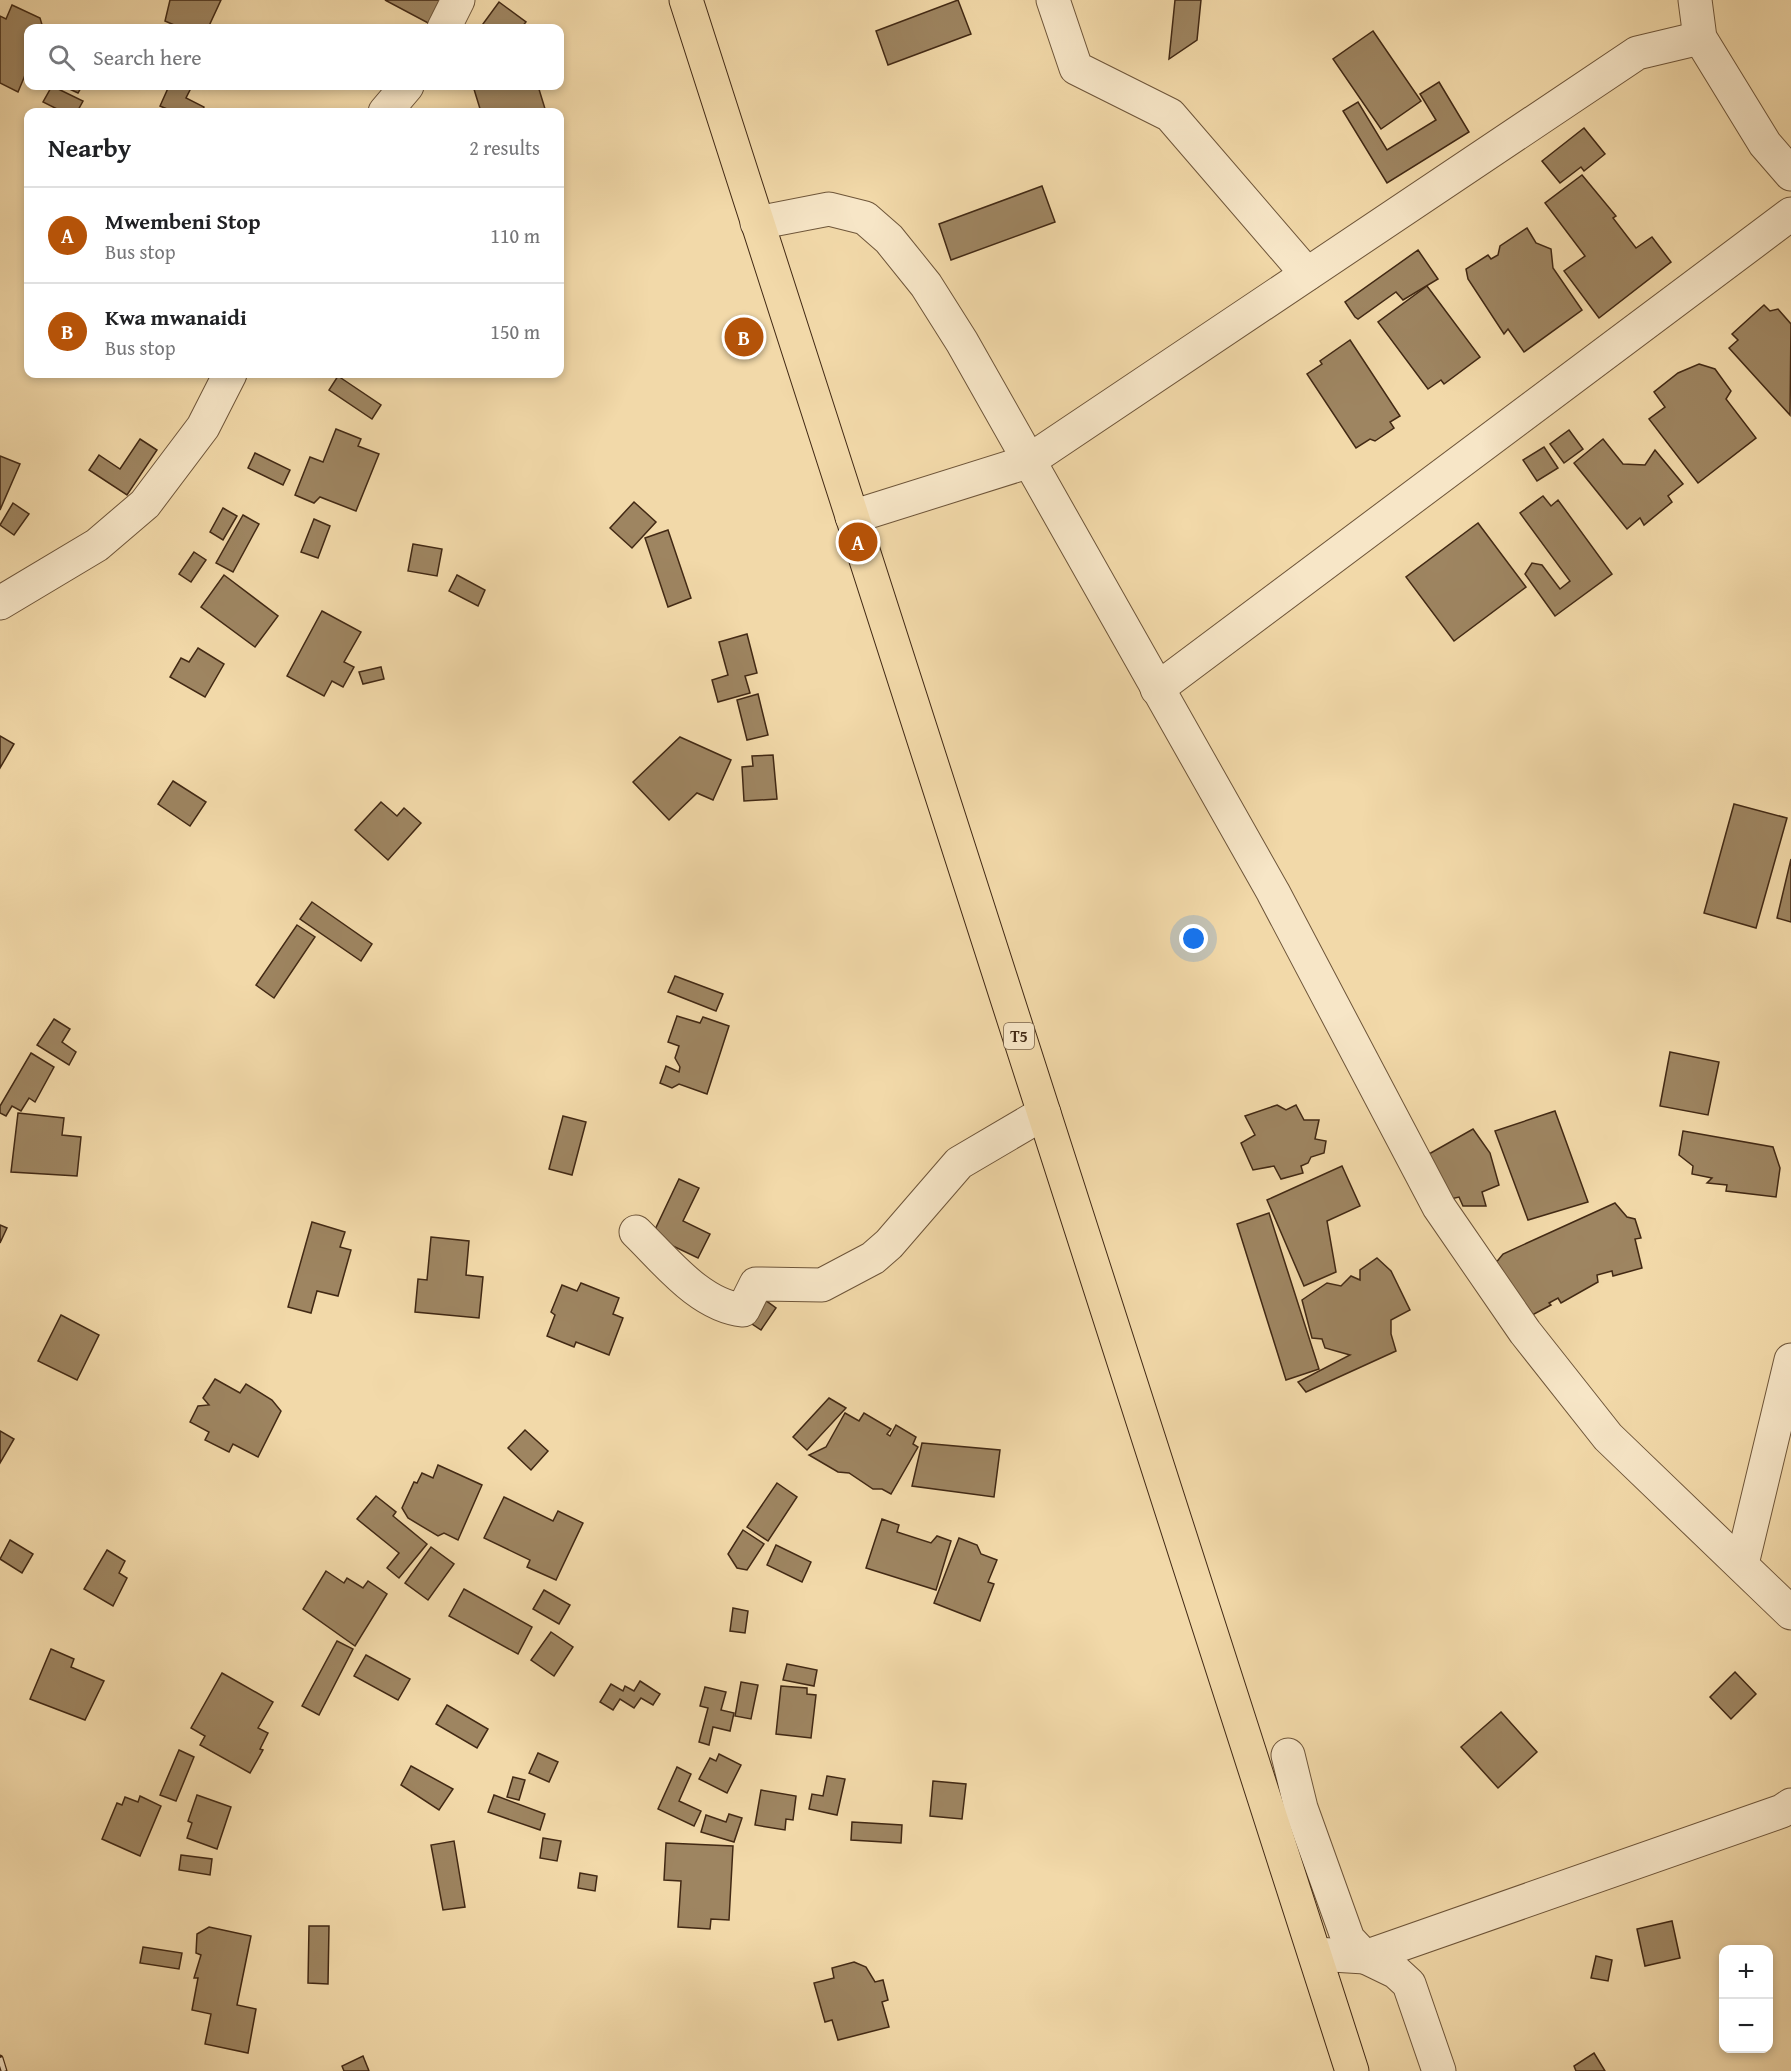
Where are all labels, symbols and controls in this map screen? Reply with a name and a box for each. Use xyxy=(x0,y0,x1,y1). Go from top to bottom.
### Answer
search box xyxy=(24,24,564,90)
icon: search xyxy=(45,41,78,74)
text: Search here xyxy=(93,41,202,73)
text: Nearby xyxy=(48,128,131,167)
text: 2 results xyxy=(469,133,540,162)
text: Mwembeni Stop xyxy=(105,205,261,237)
text: A xyxy=(61,221,74,250)
text: 110 m xyxy=(490,221,540,250)
text: Bus stop xyxy=(105,237,176,266)
text: Kwa mwanaidi xyxy=(105,301,247,333)
pin: B xyxy=(724,314,764,360)
text: B xyxy=(61,317,74,346)
text: 150 m xyxy=(490,317,540,346)
text: Bus stop xyxy=(105,333,176,362)
pin: A xyxy=(838,520,878,564)
your location xyxy=(1179,924,1208,953)
road number: T5 xyxy=(1004,1023,1034,1049)
map controls xyxy=(1719,1945,1773,2053)
button: + xyxy=(1719,1945,1773,1999)
button: − xyxy=(1719,1999,1773,2053)

